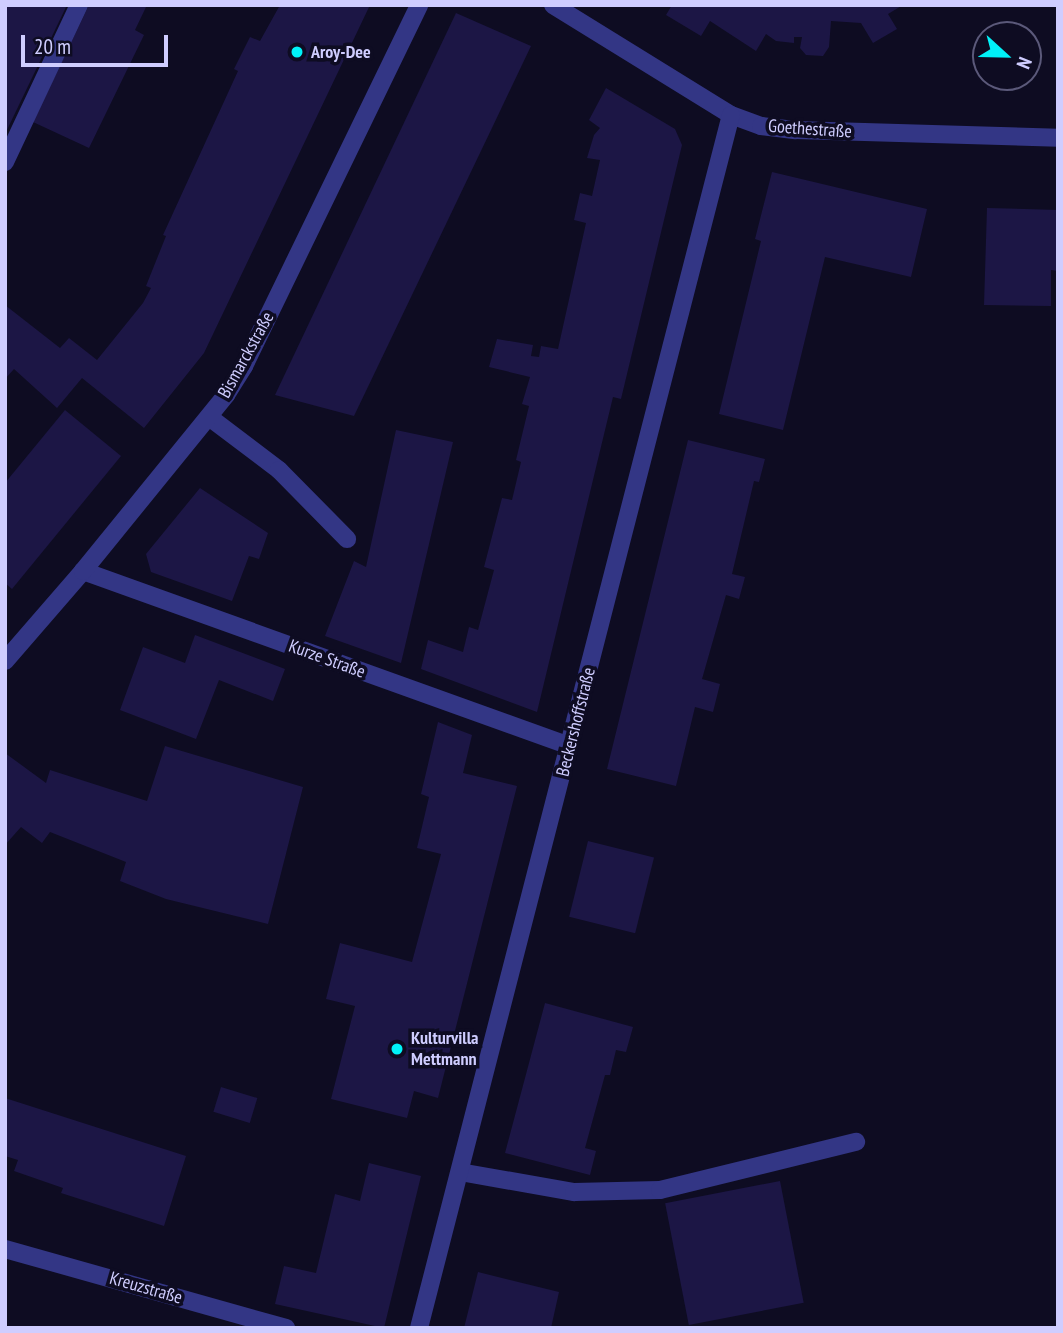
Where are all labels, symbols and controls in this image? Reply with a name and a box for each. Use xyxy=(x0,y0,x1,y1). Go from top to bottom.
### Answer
scale bar xyxy=(24,21,172,65)
north arrow xyxy=(972,21,1042,91)
text: 20 m xyxy=(34,33,71,60)
place label: Aroy-Dee xyxy=(311,41,371,63)
marker: Aroy-Dee xyxy=(289,44,305,60)
text: N xyxy=(1012,54,1038,72)
street label: Goethestraße xyxy=(767,115,853,143)
street label: Bismarckstraße xyxy=(214,308,278,402)
street label: Kurze Straße xyxy=(286,635,368,683)
street label: Beckershoffstraße xyxy=(552,665,600,779)
place label: Kulturvilla Mettmann xyxy=(411,1028,478,1070)
marker: Kulturvilla Mettmann xyxy=(389,1041,405,1057)
street label: Kreuzstraße xyxy=(107,1267,185,1309)

